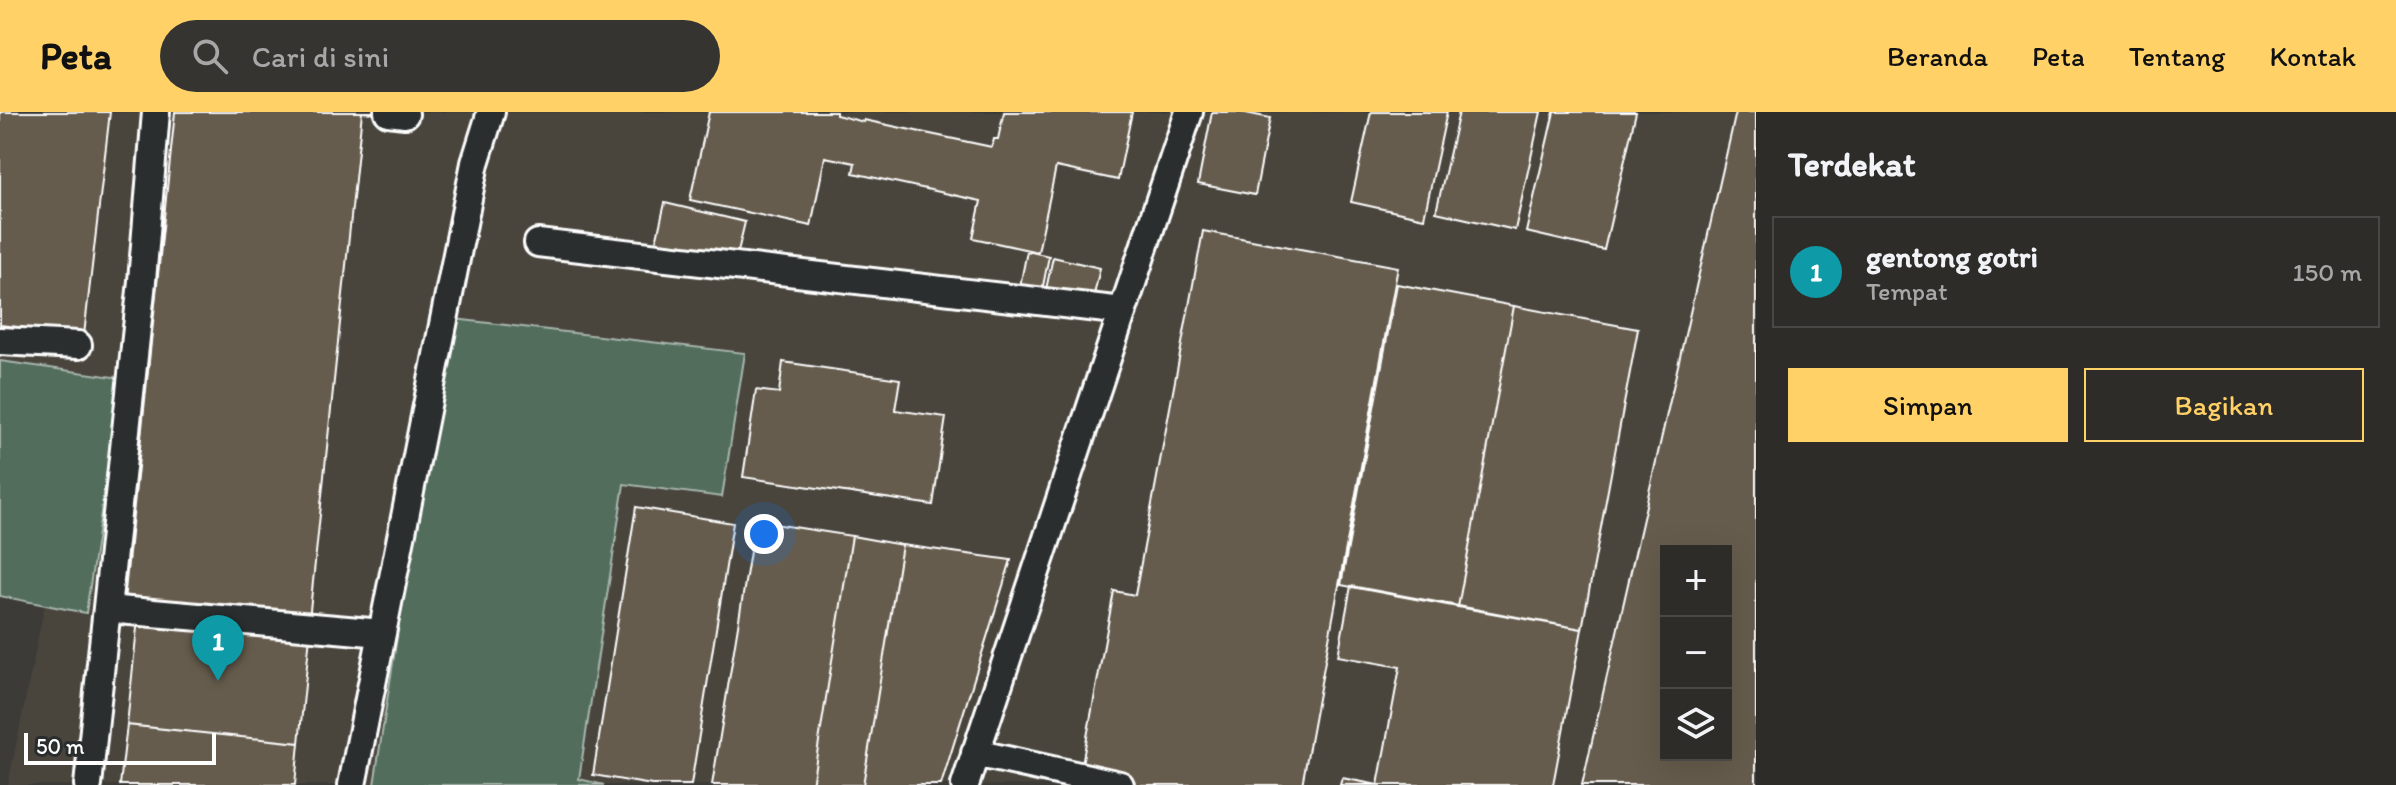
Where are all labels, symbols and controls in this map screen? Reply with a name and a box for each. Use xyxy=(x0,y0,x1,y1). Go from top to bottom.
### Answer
search box xyxy=(160,20,720,92)
text: Peta xyxy=(40,33,112,79)
icon: search xyxy=(188,34,232,78)
text: Cari di sini xyxy=(252,38,389,75)
text: Beranda xyxy=(1887,39,1988,73)
text: Peta xyxy=(2032,39,2085,73)
text: Tentang xyxy=(2129,39,2225,73)
text: Kontak xyxy=(2269,39,2356,73)
text: Terdekat xyxy=(1788,144,1916,185)
text: gentong gotri xyxy=(1866,238,2038,275)
text: 1 xyxy=(1810,256,1822,288)
text: 150 m xyxy=(2293,256,2362,288)
text: Tempat xyxy=(1866,275,1948,307)
button: Simpan xyxy=(1788,368,2068,442)
button: Bagikan xyxy=(2084,368,2364,442)
your location xyxy=(744,514,784,554)
map controls xyxy=(1660,545,1732,761)
button: + xyxy=(1660,545,1732,617)
pin: 1 xyxy=(192,615,244,681)
button: − xyxy=(1660,617,1732,689)
button: layers xyxy=(1660,689,1732,761)
scale bar xyxy=(24,729,216,765)
text: 50 m xyxy=(36,733,85,760)

